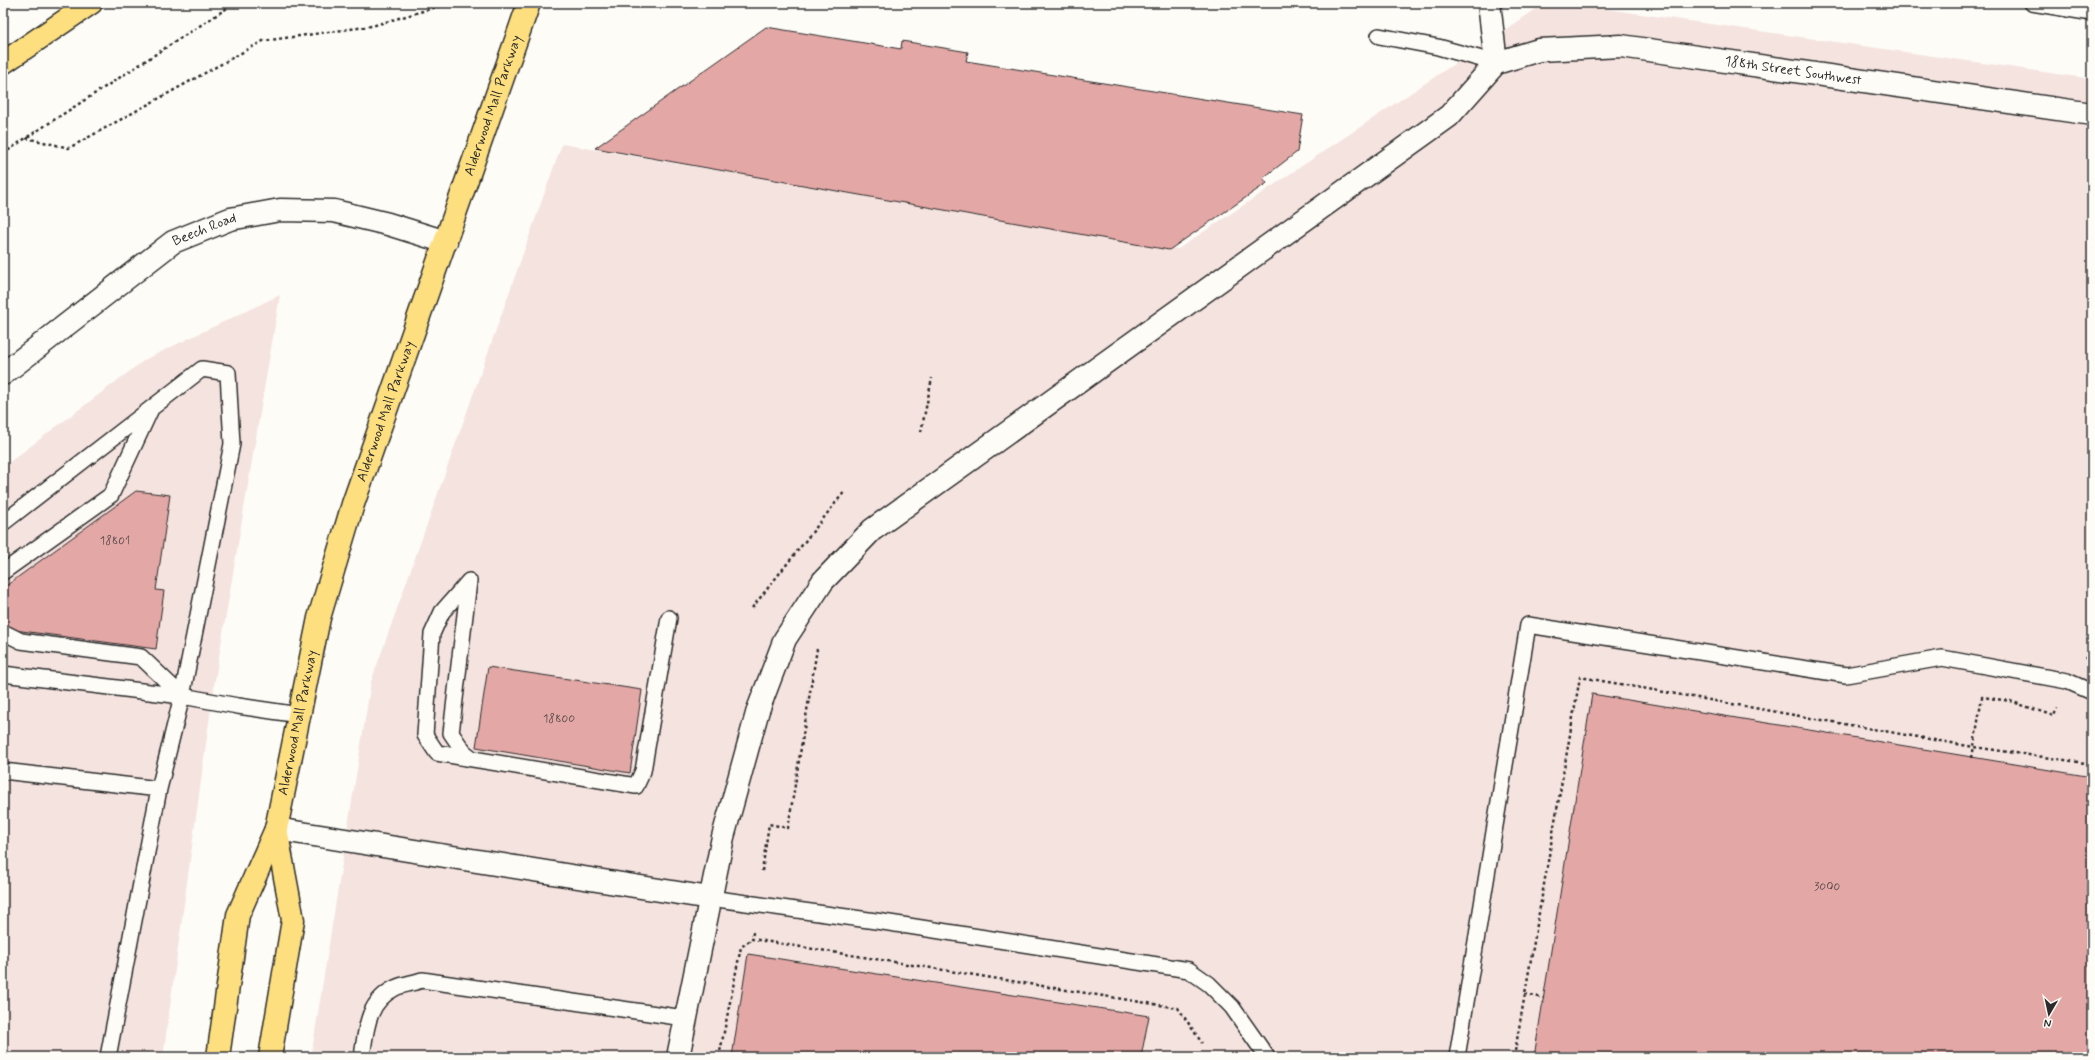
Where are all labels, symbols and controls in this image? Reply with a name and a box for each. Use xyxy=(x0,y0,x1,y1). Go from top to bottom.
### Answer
street label: Alderwood Mall Parkway xyxy=(460,33,526,178)
street label: 188th Street Southwest xyxy=(1724,52,1863,90)
street label: Beech Road xyxy=(170,209,238,250)
street label: Alderwood Mall Parkway xyxy=(353,338,419,484)
house number: 18801 xyxy=(100,533,130,549)
street label: Alderwood Mall Parkway xyxy=(274,648,321,797)
house number: 18800 xyxy=(543,711,575,727)
house number: 3000 xyxy=(1814,879,1840,895)
north arrow xyxy=(2029,994,2069,1034)
text: N xyxy=(2043,1015,2052,1030)

